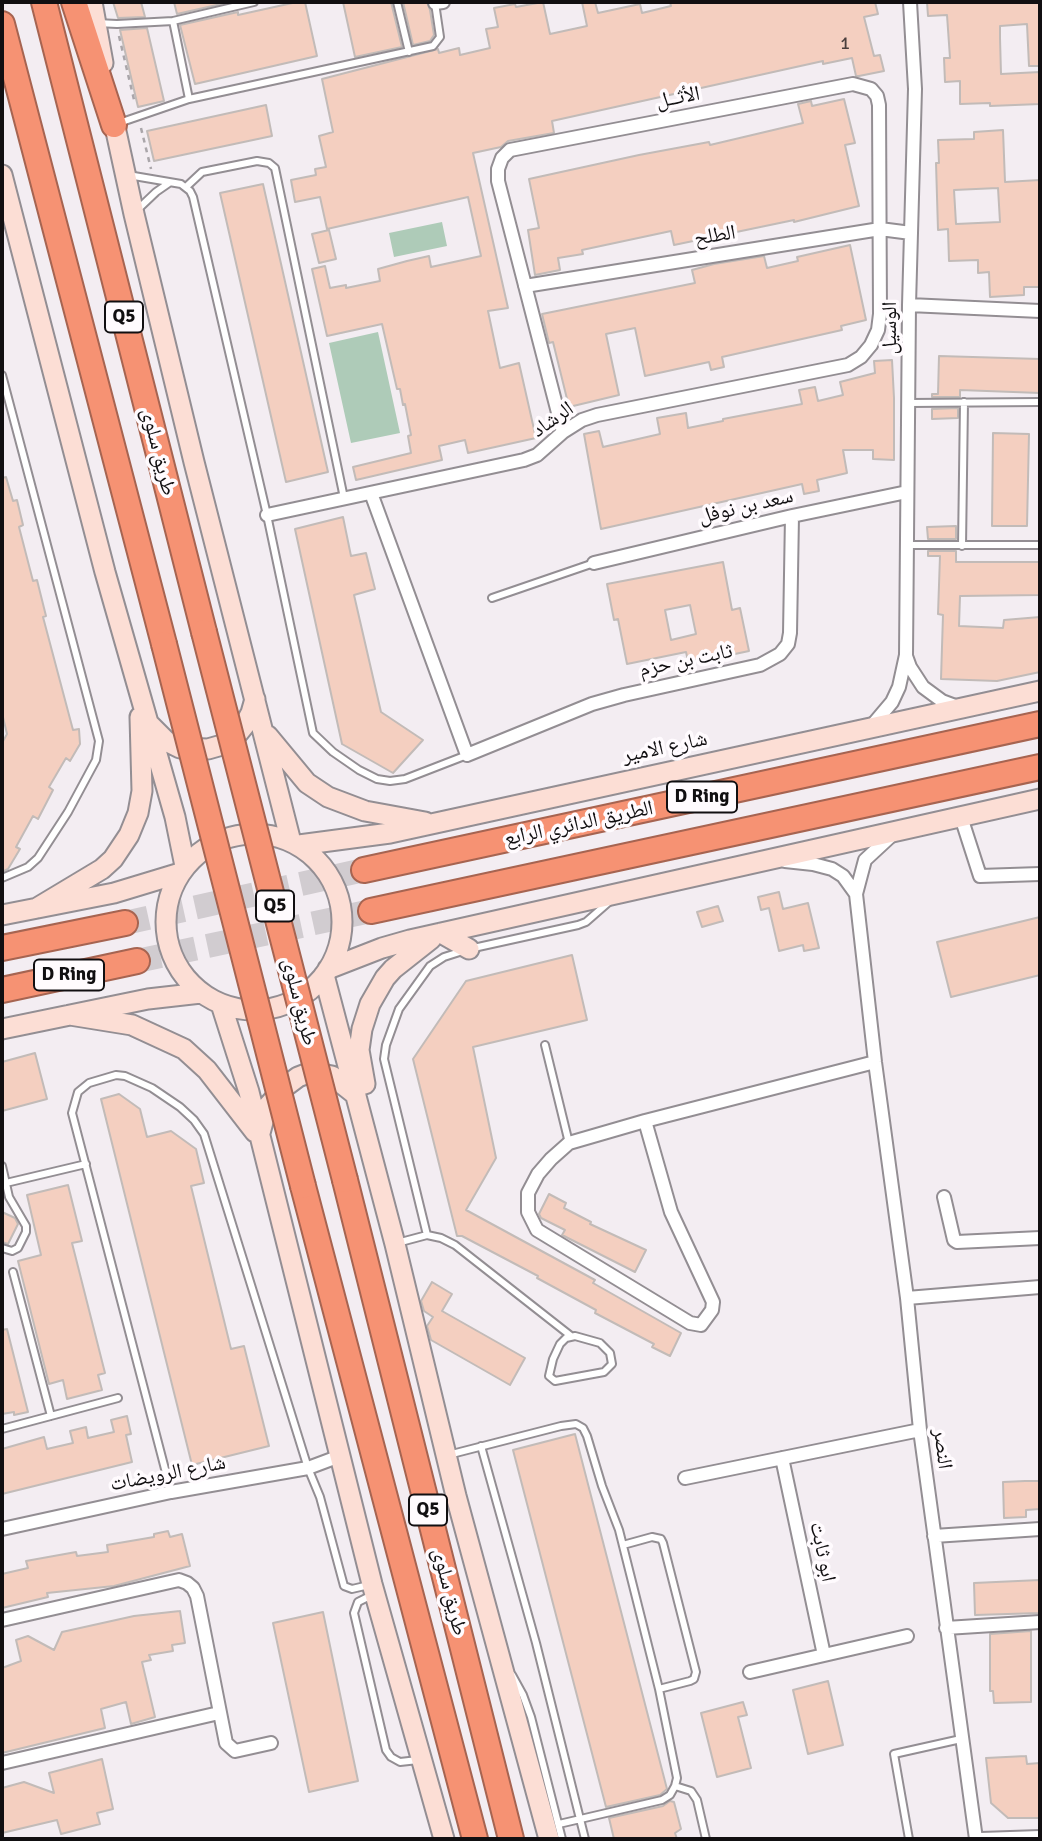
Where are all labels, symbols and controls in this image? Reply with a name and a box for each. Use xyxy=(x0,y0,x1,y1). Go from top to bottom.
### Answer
house number: 1 xyxy=(840,33,850,55)
street label: الأثــل xyxy=(654,81,702,115)
street label: الطلح xyxy=(692,220,738,252)
street label: الوسيل xyxy=(877,301,903,355)
road number: Q5 xyxy=(105,302,143,332)
street label: الرشاد xyxy=(527,397,579,443)
street label: طريق سلوى xyxy=(135,406,181,498)
street label: سعد بن نوفل xyxy=(696,484,796,530)
street label: ثابت بن حزم xyxy=(637,639,735,683)
street label: شارع الامير xyxy=(620,727,710,769)
road number: D Ring xyxy=(667,782,737,812)
street label: الطريق الدائري الرابع xyxy=(502,796,656,852)
road number: Q5 xyxy=(256,890,294,922)
street label: طريق سلوى xyxy=(276,956,322,1048)
road number: D Ring xyxy=(34,959,104,990)
street label: النصر xyxy=(927,1427,957,1471)
street label: شارع الرويضات xyxy=(108,1450,228,1498)
road number: Q5 xyxy=(409,1494,447,1526)
street label: ابو ثابت xyxy=(803,1520,841,1584)
street label: طريق سلوى xyxy=(426,1546,472,1638)

